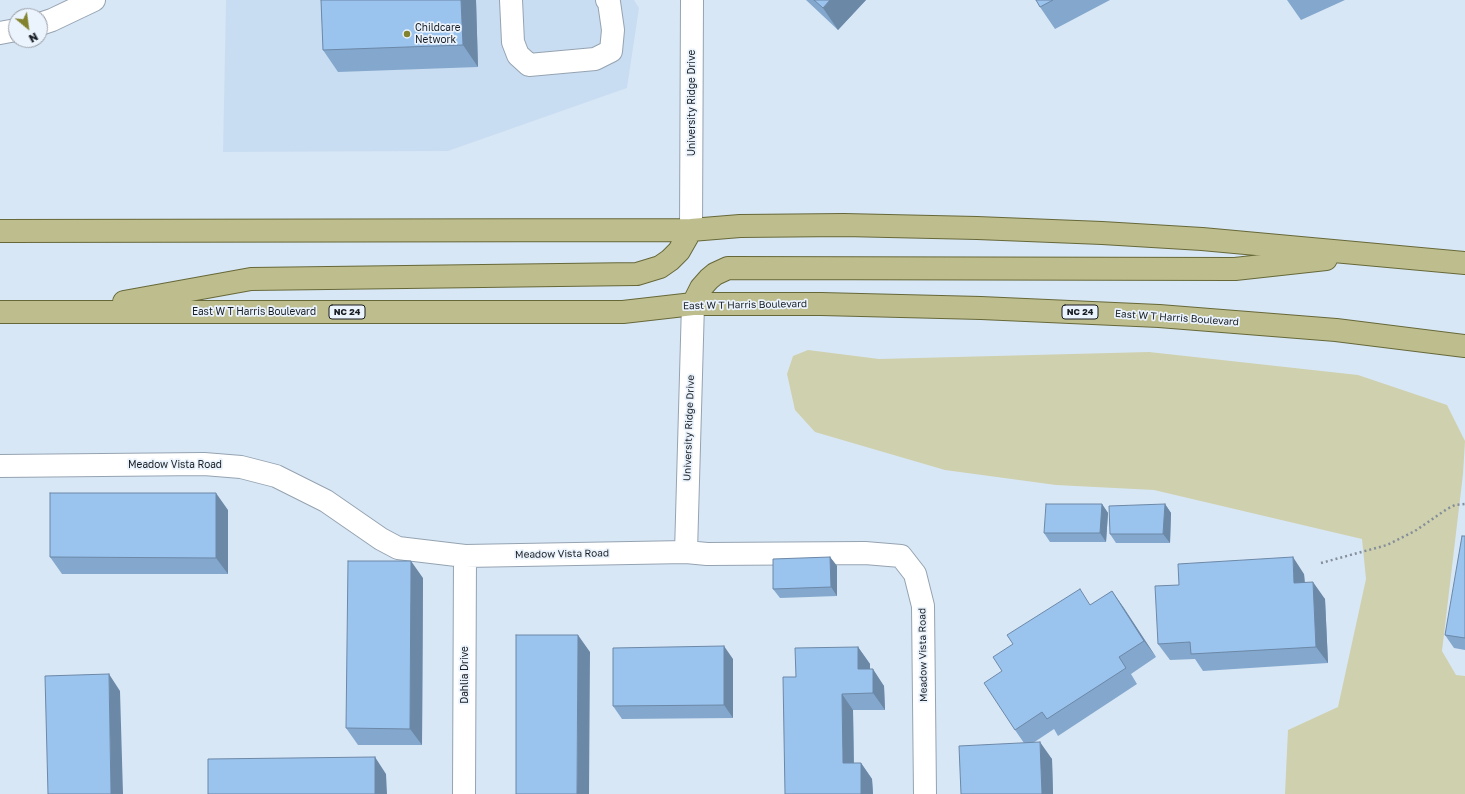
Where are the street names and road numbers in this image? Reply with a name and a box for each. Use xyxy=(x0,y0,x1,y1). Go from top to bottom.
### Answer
street label: University Ridge Drive xyxy=(686,50,698,156)
street label: East W T Harris Boulevard xyxy=(683,298,807,312)
road number: NC 24 xyxy=(329,305,365,319)
road number: NC 24 xyxy=(1062,305,1098,319)
street label: East W T Harris Boulevard xyxy=(192,306,316,318)
street label: East W T Harris Boulevard xyxy=(1115,308,1239,328)
street label: University Ridge Drive xyxy=(681,375,697,481)
street label: Meadow Vista Road xyxy=(128,459,222,471)
street label: Meadow Vista Road xyxy=(515,547,609,561)
street label: Meadow Vista Road xyxy=(916,608,930,702)
street label: Dahlia Drive xyxy=(459,646,471,704)

